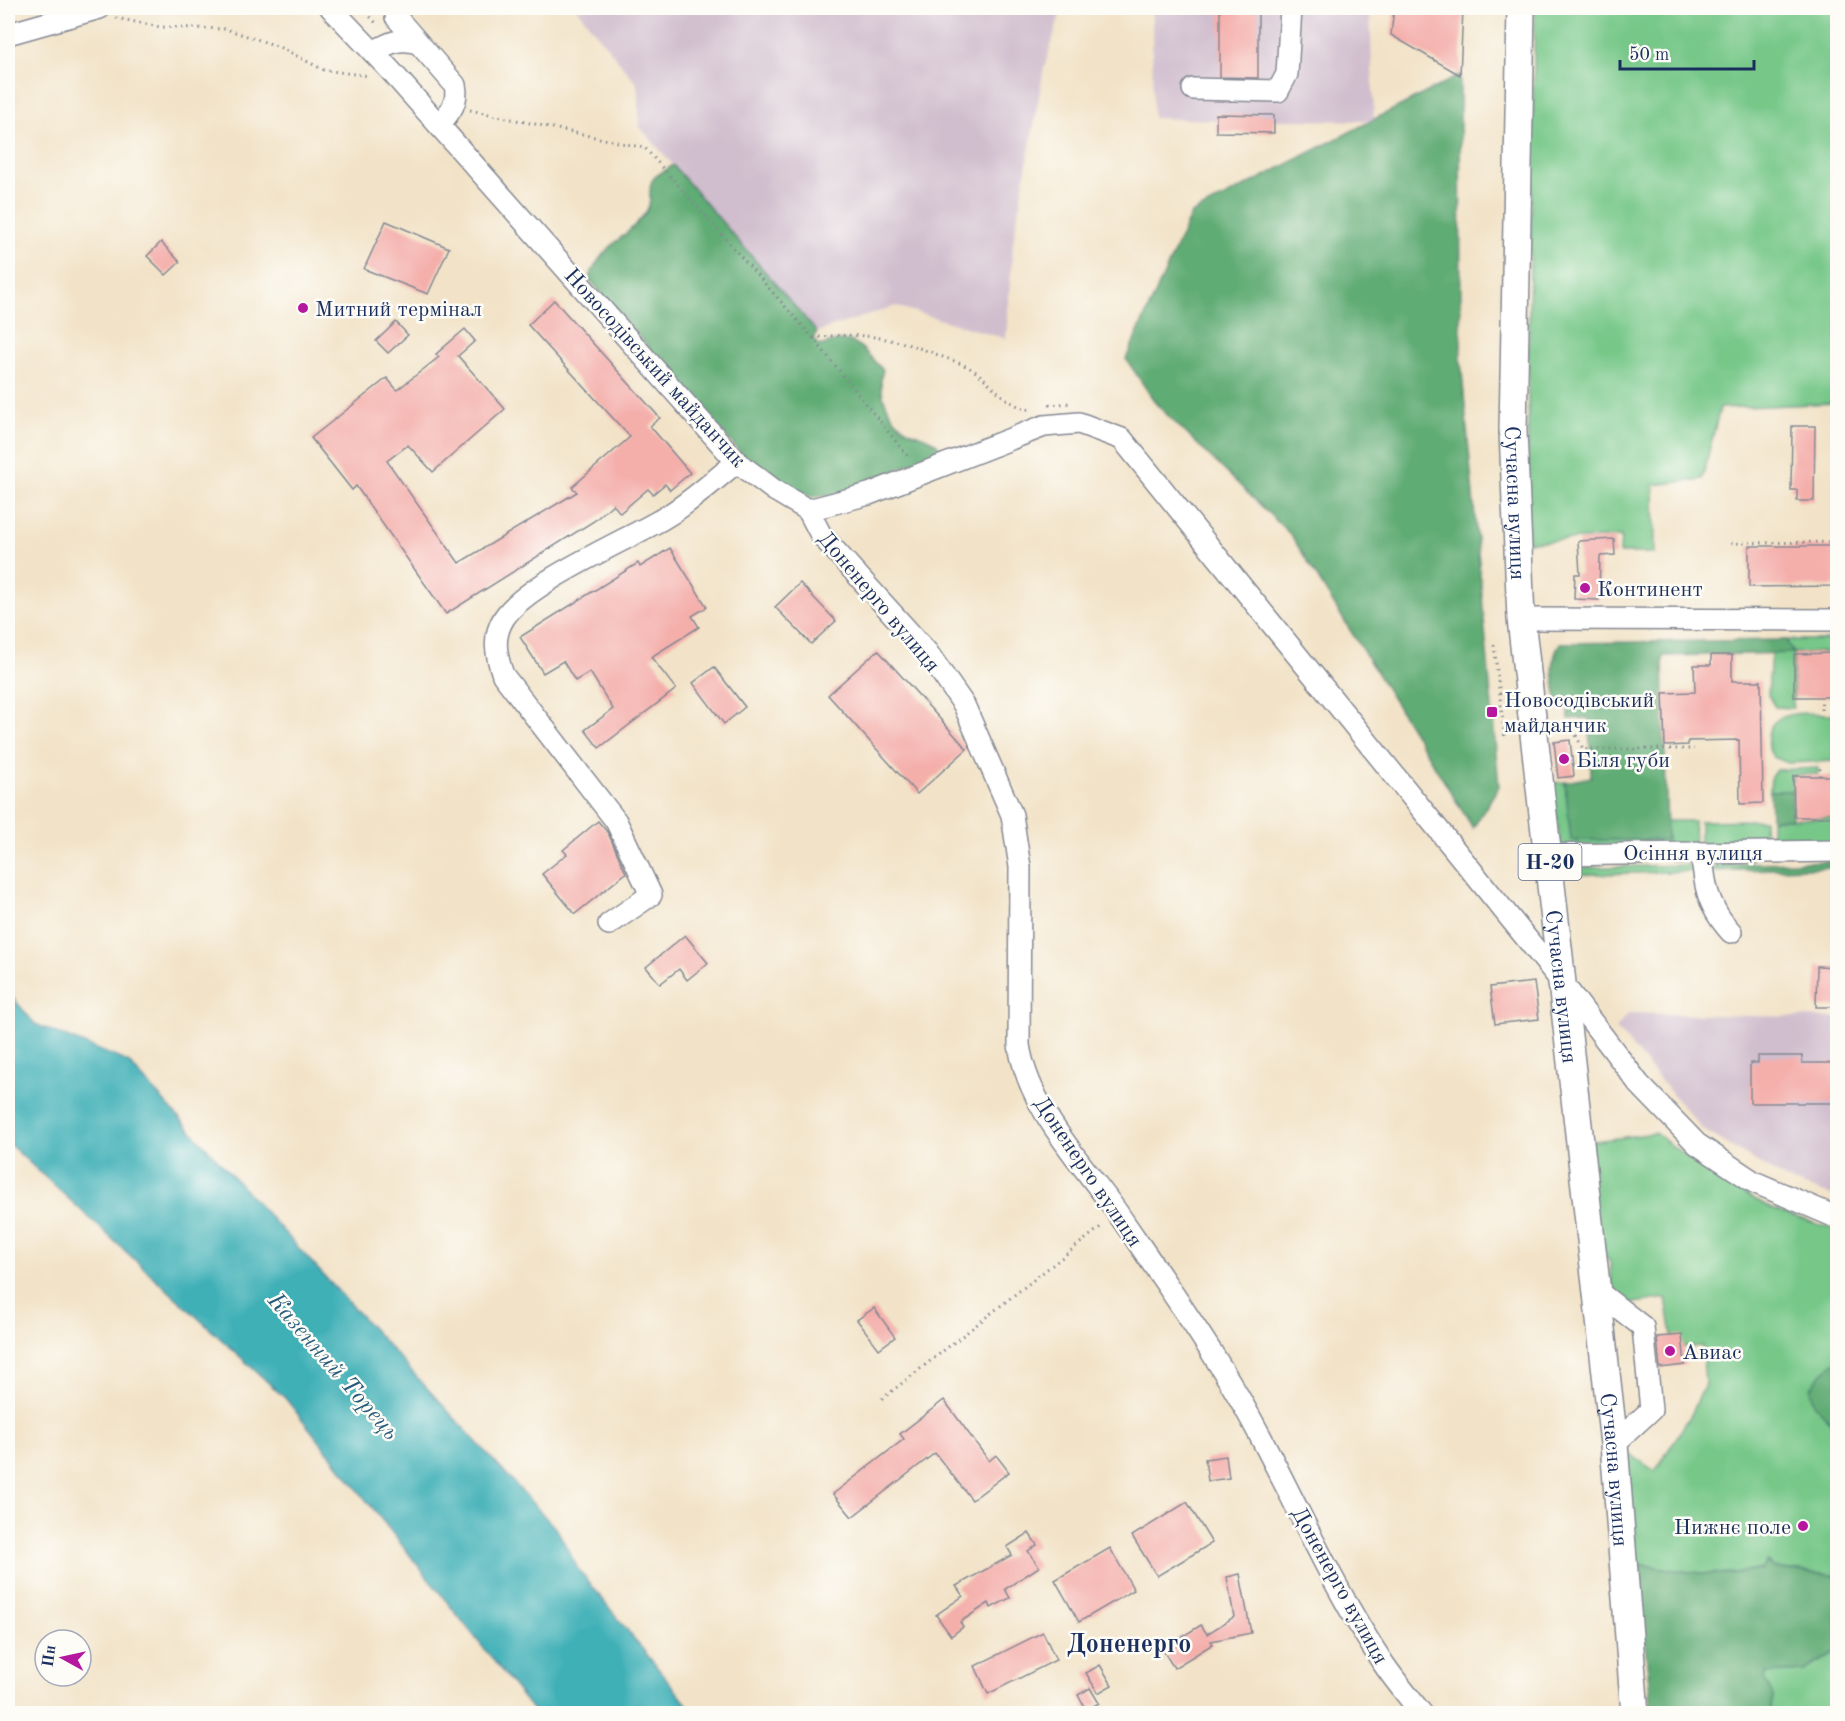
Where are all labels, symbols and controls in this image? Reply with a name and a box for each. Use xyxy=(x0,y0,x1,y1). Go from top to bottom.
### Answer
scale bar xyxy=(1620,33,1754,71)
text: 50 m xyxy=(1629,46,1669,64)
street label: Новосодівський майданчик xyxy=(560,265,749,472)
place label: Митний термінал xyxy=(315,299,482,321)
marker: Митний термінал xyxy=(296,301,310,315)
street label: Сучасна вулиця xyxy=(1500,425,1528,581)
street label: Доненерго вулиця xyxy=(814,528,943,677)
place label: Континент xyxy=(1597,579,1703,601)
marker: Континент xyxy=(1578,581,1592,595)
place label: Новосодівський майданчик xyxy=(1504,690,1654,737)
marker: Новосодівський майданчик xyxy=(1485,705,1499,719)
place label: Біля губи xyxy=(1576,750,1670,772)
marker: Біля губи xyxy=(1557,752,1571,766)
street label: Осіння вулиця xyxy=(1623,843,1763,865)
road number: Н-20 xyxy=(1518,844,1582,880)
street label: Сучасна вулиця xyxy=(1541,909,1580,1065)
street label: Доненерго вулиця xyxy=(1029,1093,1146,1251)
water label: Казенний Торець xyxy=(262,1288,403,1445)
place label: Авиас xyxy=(1682,1342,1742,1364)
marker: Авиас xyxy=(1663,1344,1677,1358)
street label: Сучасна вулиця xyxy=(1595,1392,1631,1547)
street label: Доненерго вулиця xyxy=(1287,1504,1392,1668)
place label: Нижнє поле xyxy=(1674,1517,1791,1539)
marker: Нижнє поле xyxy=(1796,1519,1810,1533)
north arrow xyxy=(33,1628,93,1688)
district label: Доненерго xyxy=(1067,1632,1191,1658)
text: Пн xyxy=(41,1644,60,1668)

